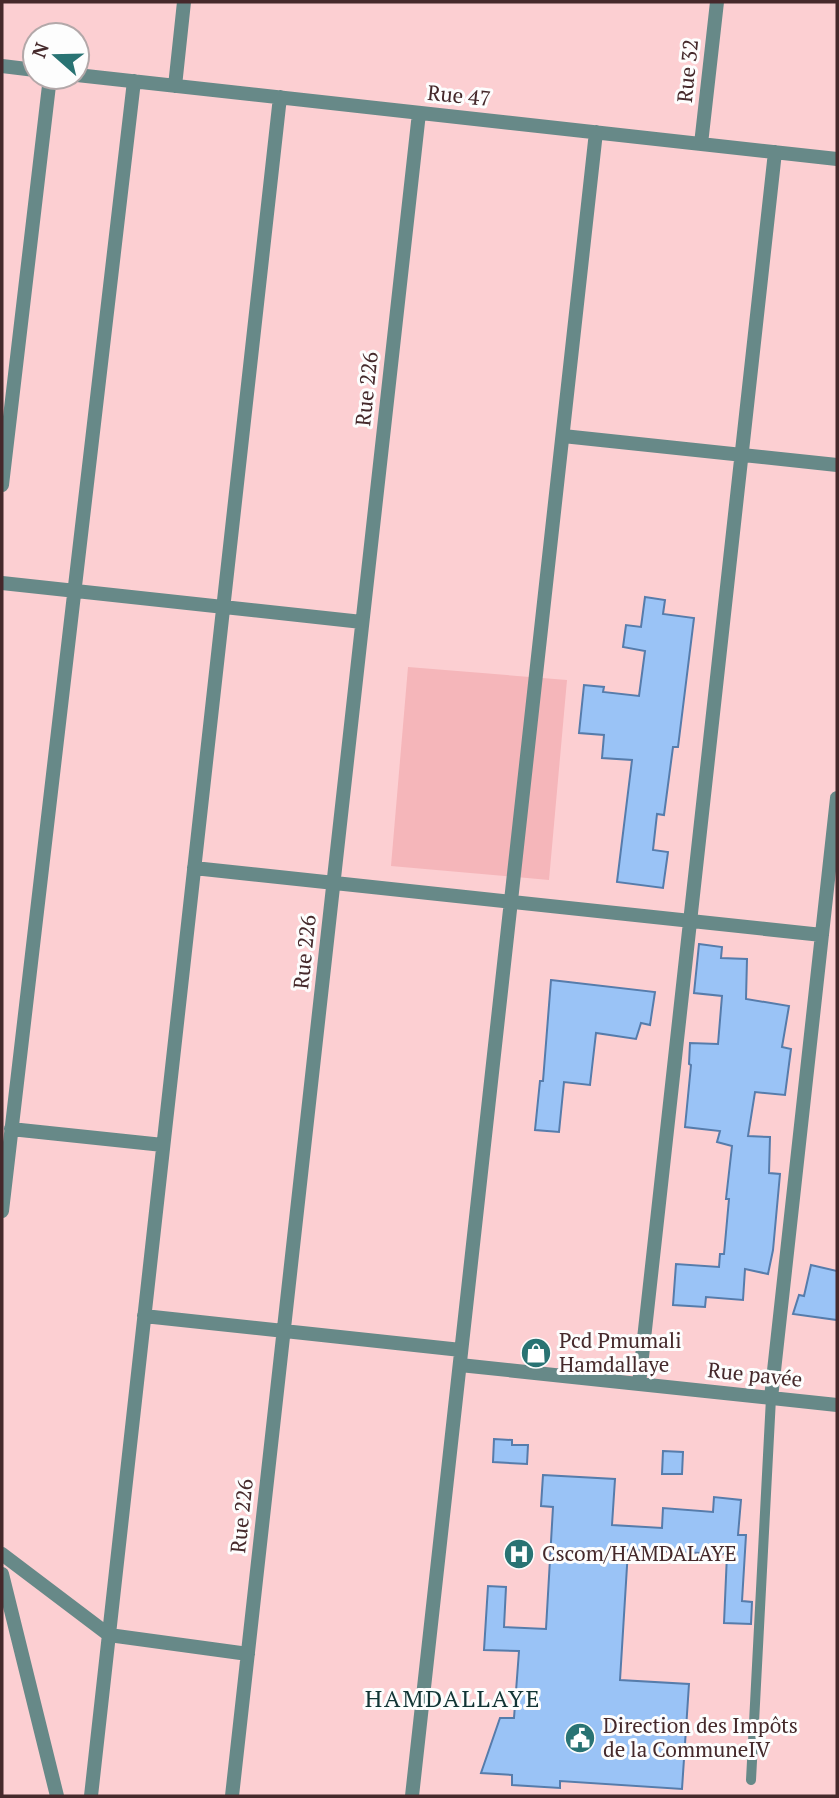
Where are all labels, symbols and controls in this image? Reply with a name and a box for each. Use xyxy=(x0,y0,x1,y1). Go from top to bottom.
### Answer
north arrow xyxy=(21,21,91,91)
text: N xyxy=(25,38,54,61)
street label: Rue 32 xyxy=(670,38,704,104)
street label: Rue 47 xyxy=(426,78,492,112)
street label: Rue 226 xyxy=(348,350,384,427)
street label: Rue 226 xyxy=(286,913,322,990)
place label: Pcd Pmumali Hamdallaye xyxy=(559,1326,681,1378)
shop icon: Pcd Pmumali Hamdallaye xyxy=(519,1336,553,1370)
street label: Rue pavée xyxy=(706,1355,804,1393)
street label: Rue 226 xyxy=(223,1477,259,1554)
hospital icon: Cscom/HAMDALAYE xyxy=(502,1537,536,1571)
place label: Cscom/HAMDALAYE xyxy=(542,1539,737,1567)
district label: HAMDALLAYE xyxy=(365,1682,541,1714)
place label: Direction des Impôts de la CommuneIV xyxy=(603,1711,798,1763)
public building icon: Direction des Impôts de la CommuneIV xyxy=(563,1721,597,1755)

